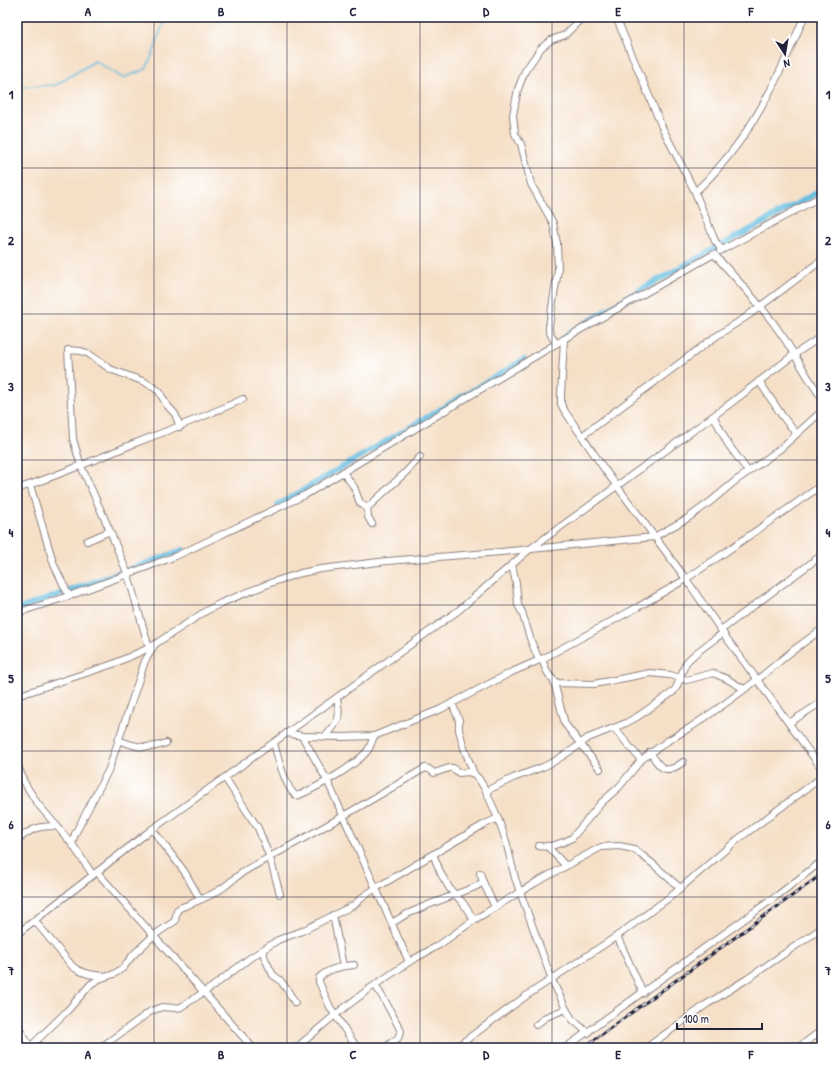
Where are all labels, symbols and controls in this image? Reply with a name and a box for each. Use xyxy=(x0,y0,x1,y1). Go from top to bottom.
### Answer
text: A xyxy=(85,2,92,20)
text: B xyxy=(218,2,225,20)
text: C xyxy=(349,2,357,20)
text: D xyxy=(483,2,490,20)
text: E xyxy=(615,2,621,20)
text: F xyxy=(748,2,755,20)
north arrow xyxy=(765,34,805,74)
text: N xyxy=(783,56,791,71)
text: 1 xyxy=(9,85,14,103)
text: 1 xyxy=(826,85,831,103)
text: 2 xyxy=(8,231,15,249)
text: 2 xyxy=(825,231,832,249)
text: 3 xyxy=(8,377,14,395)
text: 3 xyxy=(825,377,831,395)
text: 4 xyxy=(9,523,14,541)
text: 4 xyxy=(826,523,831,541)
text: 5 xyxy=(8,669,14,687)
text: 5 xyxy=(825,669,831,687)
text: 6 xyxy=(8,815,14,833)
text: 6 xyxy=(825,815,831,833)
text: 7 xyxy=(7,961,15,979)
text: 7 xyxy=(824,961,832,979)
scale bar xyxy=(677,1005,762,1031)
text: 100 m xyxy=(683,1010,709,1027)
text: A xyxy=(85,1045,92,1063)
text: B xyxy=(218,1045,225,1063)
text: C xyxy=(349,1045,357,1063)
text: D xyxy=(483,1045,490,1063)
text: E xyxy=(615,1045,621,1063)
text: F xyxy=(748,1045,755,1063)

